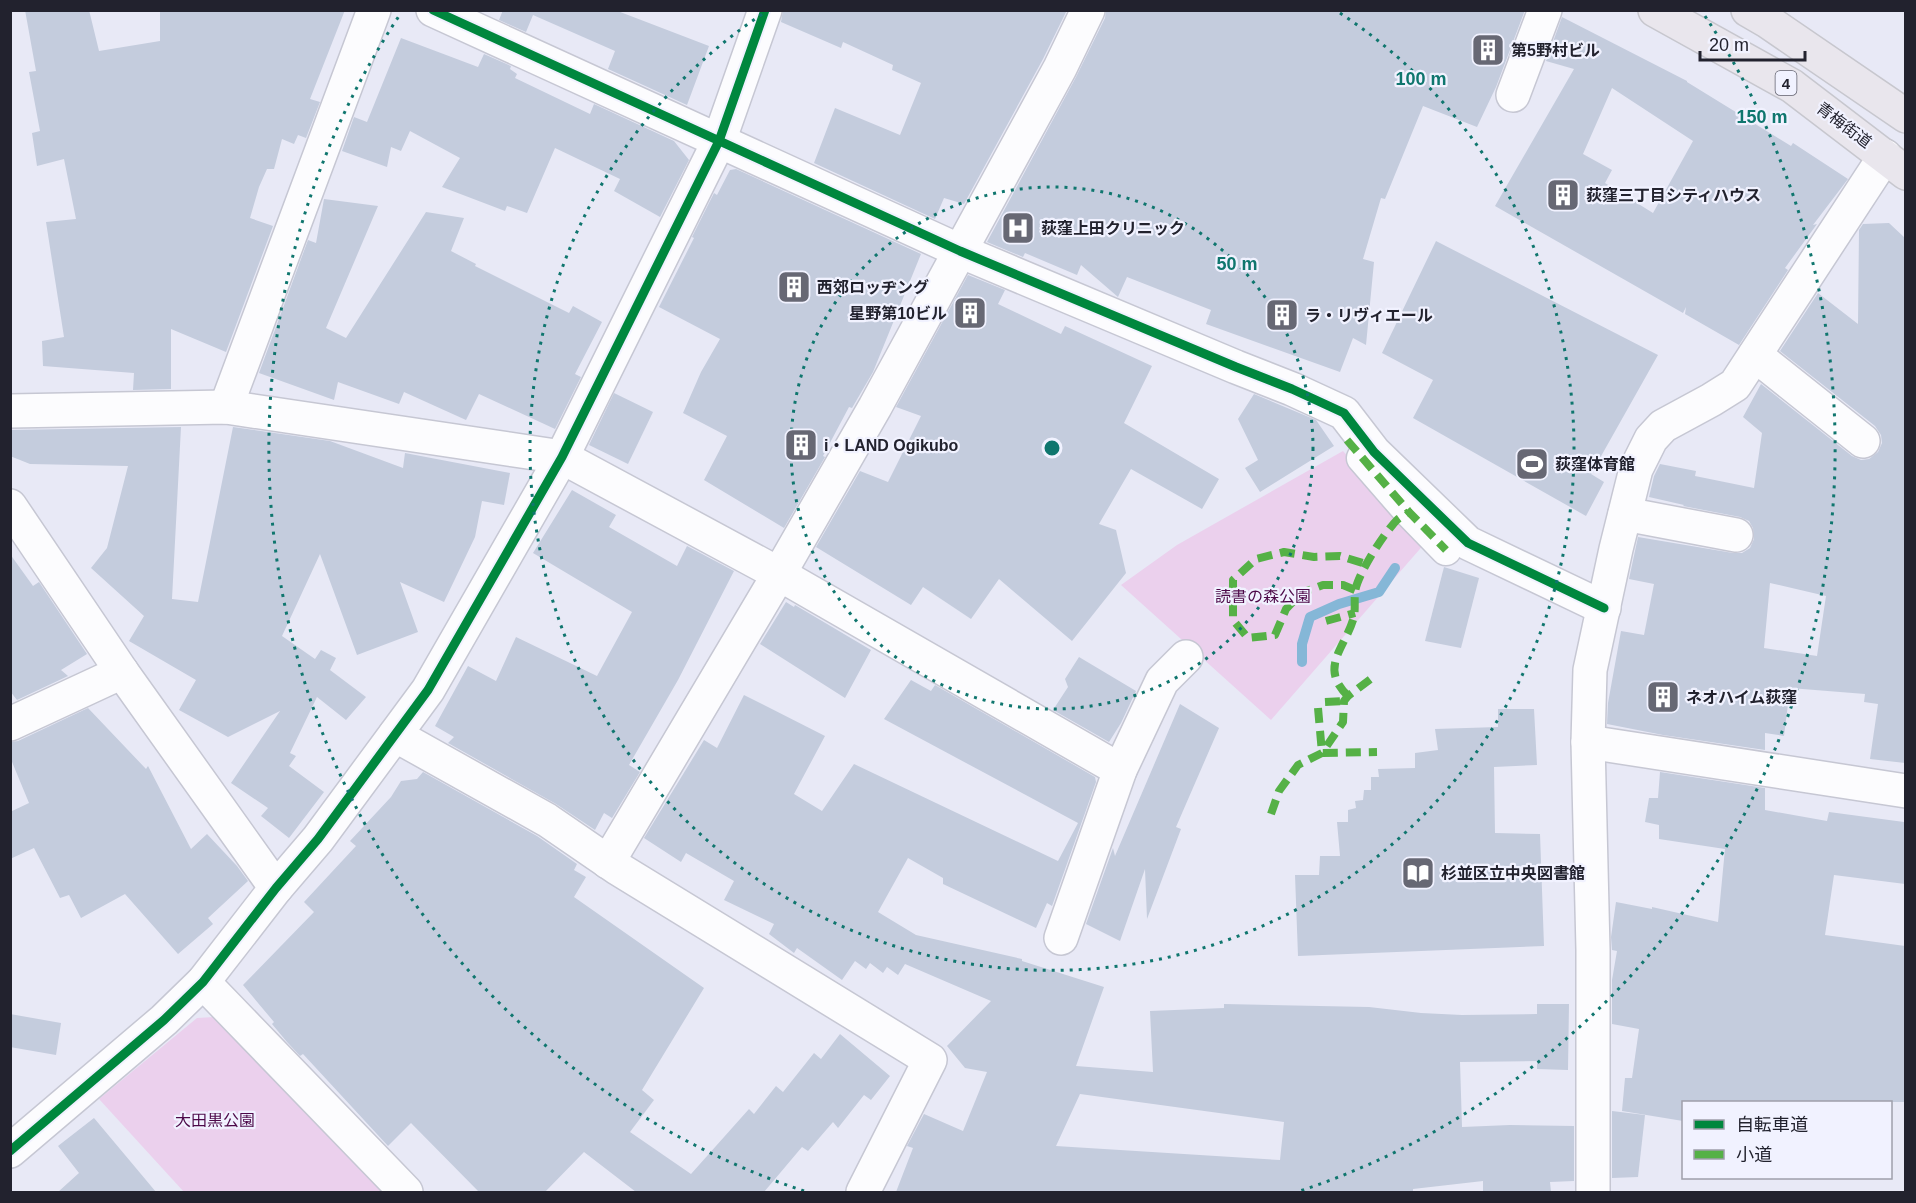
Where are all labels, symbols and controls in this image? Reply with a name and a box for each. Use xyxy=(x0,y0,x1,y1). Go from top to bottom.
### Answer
scale bar xyxy=(1700,24,1805,62)
building icon: 第5野村ビル xyxy=(1470,32,1506,68)
text: 20 m xyxy=(1709,35,1749,55)
place label: 第5野村ビル xyxy=(1511,41,1600,59)
text: 100 m xyxy=(1395,69,1447,89)
road number: 4 xyxy=(1776,71,1796,95)
street label: 青梅街道 xyxy=(1813,99,1875,151)
text: 150 m xyxy=(1736,107,1788,127)
building icon: 荻窪三丁目シティハウス xyxy=(1545,177,1581,213)
place label: 荻窪三丁目シティハウス xyxy=(1586,187,1761,204)
hospital icon: 荻窪上田クリニック xyxy=(1000,210,1036,246)
place label: 荻窪上田クリニック xyxy=(1041,220,1185,237)
text: 50 m xyxy=(1216,254,1258,274)
building icon: 西郊ロッヂング xyxy=(776,269,812,305)
place label: 西郊ロッヂング xyxy=(817,278,929,296)
building icon: 星野第10ビル xyxy=(952,295,988,331)
building icon: ラ・リヴィエール xyxy=(1264,297,1300,333)
place label: 星野第10ビル xyxy=(849,305,947,322)
place label: ラ・リヴィエール xyxy=(1305,307,1433,324)
building icon: i・LAND Ogikubo xyxy=(783,427,819,463)
place label: i・LAND Ogikubo xyxy=(824,437,958,454)
centre of rings xyxy=(1042,438,1062,458)
sports icon: 荻窪体育館 xyxy=(1514,446,1550,482)
place label: 荻窪体育館 xyxy=(1555,456,1635,473)
park label: 読書の森公園 xyxy=(1215,588,1311,605)
building icon: ネオハイム荻窪 xyxy=(1645,679,1681,715)
place label: ネオハイム荻窪 xyxy=(1686,689,1797,706)
library icon: 杉並区立中央図書館 xyxy=(1400,855,1436,891)
place label: 杉並区立中央図書館 xyxy=(1441,865,1585,882)
legend xyxy=(1682,1101,1892,1179)
park label: 大田黒公園 xyxy=(175,1112,255,1129)
text: 自転車道 xyxy=(1736,1115,1808,1135)
text: 小道 xyxy=(1736,1145,1772,1165)

